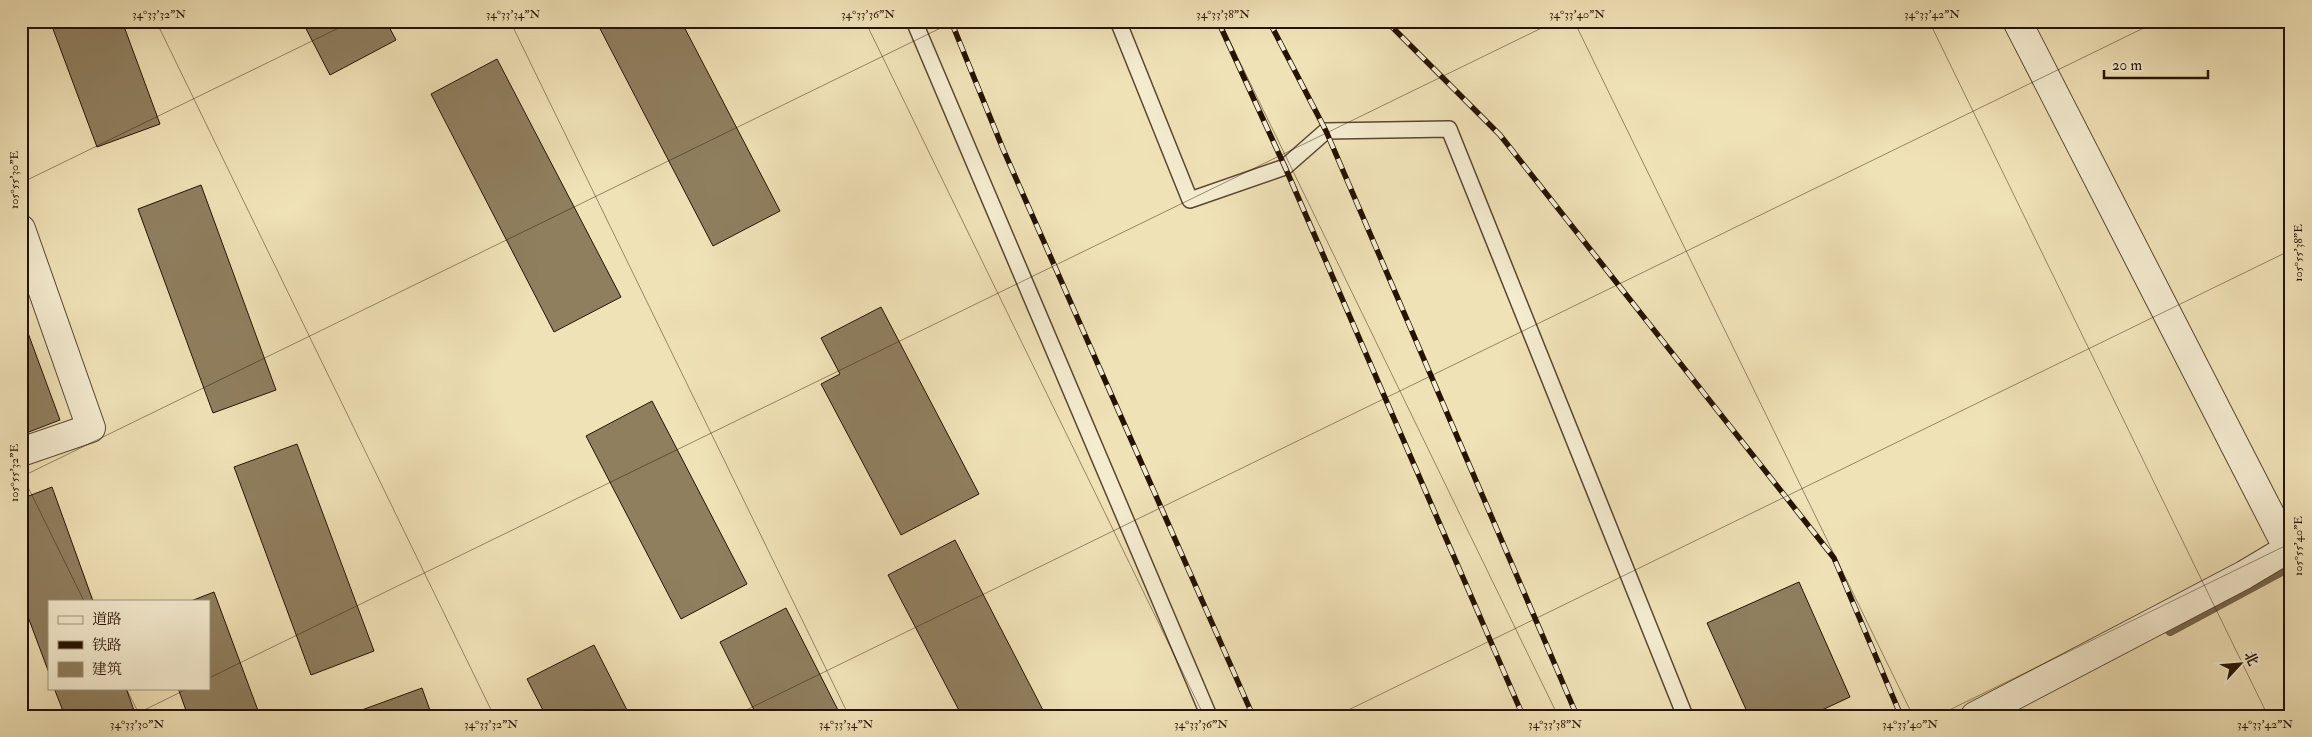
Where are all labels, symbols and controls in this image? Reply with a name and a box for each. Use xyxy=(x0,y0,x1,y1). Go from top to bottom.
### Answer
text: 34°33'32"N xyxy=(132,7,186,22)
text: 34°33'34"N xyxy=(486,7,541,22)
text: 34°33'36"N xyxy=(841,7,895,22)
text: 34°33'38"N xyxy=(1196,7,1250,22)
text: 34°33'40"N xyxy=(1549,7,1605,22)
text: 34°33'42"N xyxy=(1904,7,1960,22)
scale bar xyxy=(2104,48,2208,80)
text: 20 m xyxy=(2112,56,2142,75)
text: 105°55'30"E xyxy=(7,151,22,209)
text: 105°55'38"E xyxy=(2291,224,2306,282)
text: 105°55'32"E xyxy=(7,444,22,502)
text: 105°55'40"E xyxy=(2291,516,2306,576)
legend xyxy=(48,600,210,690)
text: 道路 xyxy=(92,610,122,629)
text: 铁路 xyxy=(92,636,122,655)
north arrow xyxy=(2214,640,2264,690)
text: 北 xyxy=(2241,649,2262,669)
text: 建筑 xyxy=(92,660,122,679)
text: 34°33'30"N xyxy=(110,717,164,732)
text: 34°33'32"N xyxy=(464,717,518,732)
text: 34°33'34"N xyxy=(819,717,874,732)
text: 34°33'36"N xyxy=(1174,717,1228,732)
text: 34°33'38"N xyxy=(1528,717,1582,732)
text: 34°33'40"N xyxy=(1882,717,1938,732)
text: 34°33'42"N xyxy=(2237,717,2293,732)

